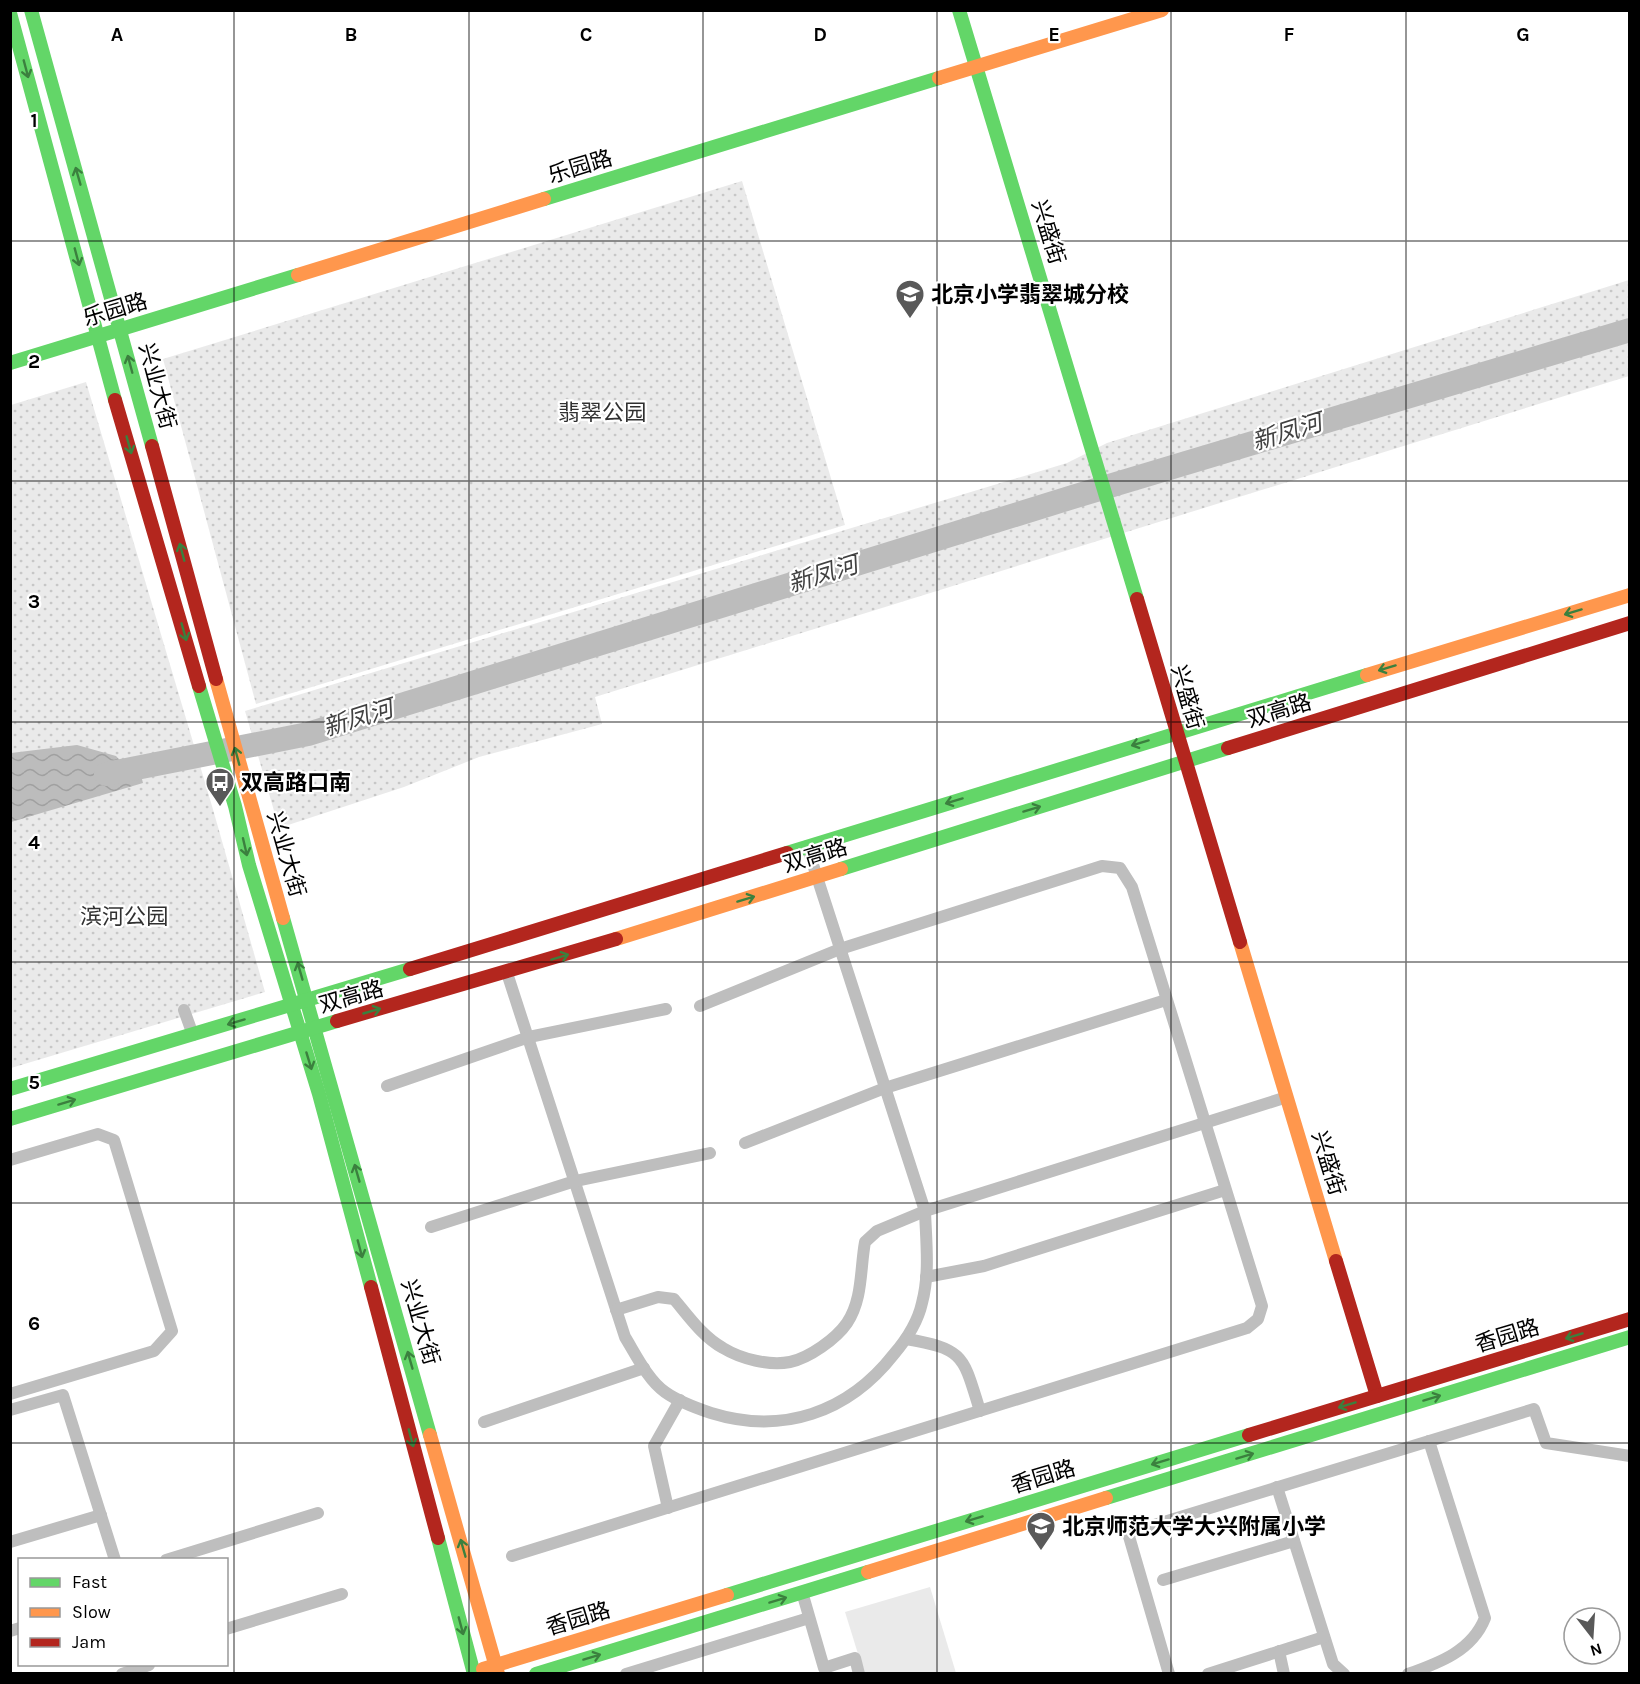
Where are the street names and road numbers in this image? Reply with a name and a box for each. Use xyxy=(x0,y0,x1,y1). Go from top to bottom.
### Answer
street label: 乐园路 xyxy=(545,145,616,189)
street label: 兴盛街 xyxy=(1026,197,1070,268)
street label: 乐园路 xyxy=(80,288,151,332)
street label: 兴业大街 xyxy=(133,340,181,432)
street label: 兴盛街 xyxy=(1165,662,1209,733)
street label: 双高路 xyxy=(1244,689,1315,733)
street label: 兴业大街 xyxy=(261,808,311,900)
street label: 双高路 xyxy=(780,834,851,878)
street label: 双高路 xyxy=(316,975,387,1019)
street label: 兴盛街 xyxy=(1306,1128,1350,1199)
street label: 兴业大街 xyxy=(395,1276,445,1368)
street label: 香园路 xyxy=(1472,1314,1543,1358)
street label: 香园路 xyxy=(1008,1455,1079,1499)
street label: 香园路 xyxy=(543,1597,614,1641)

